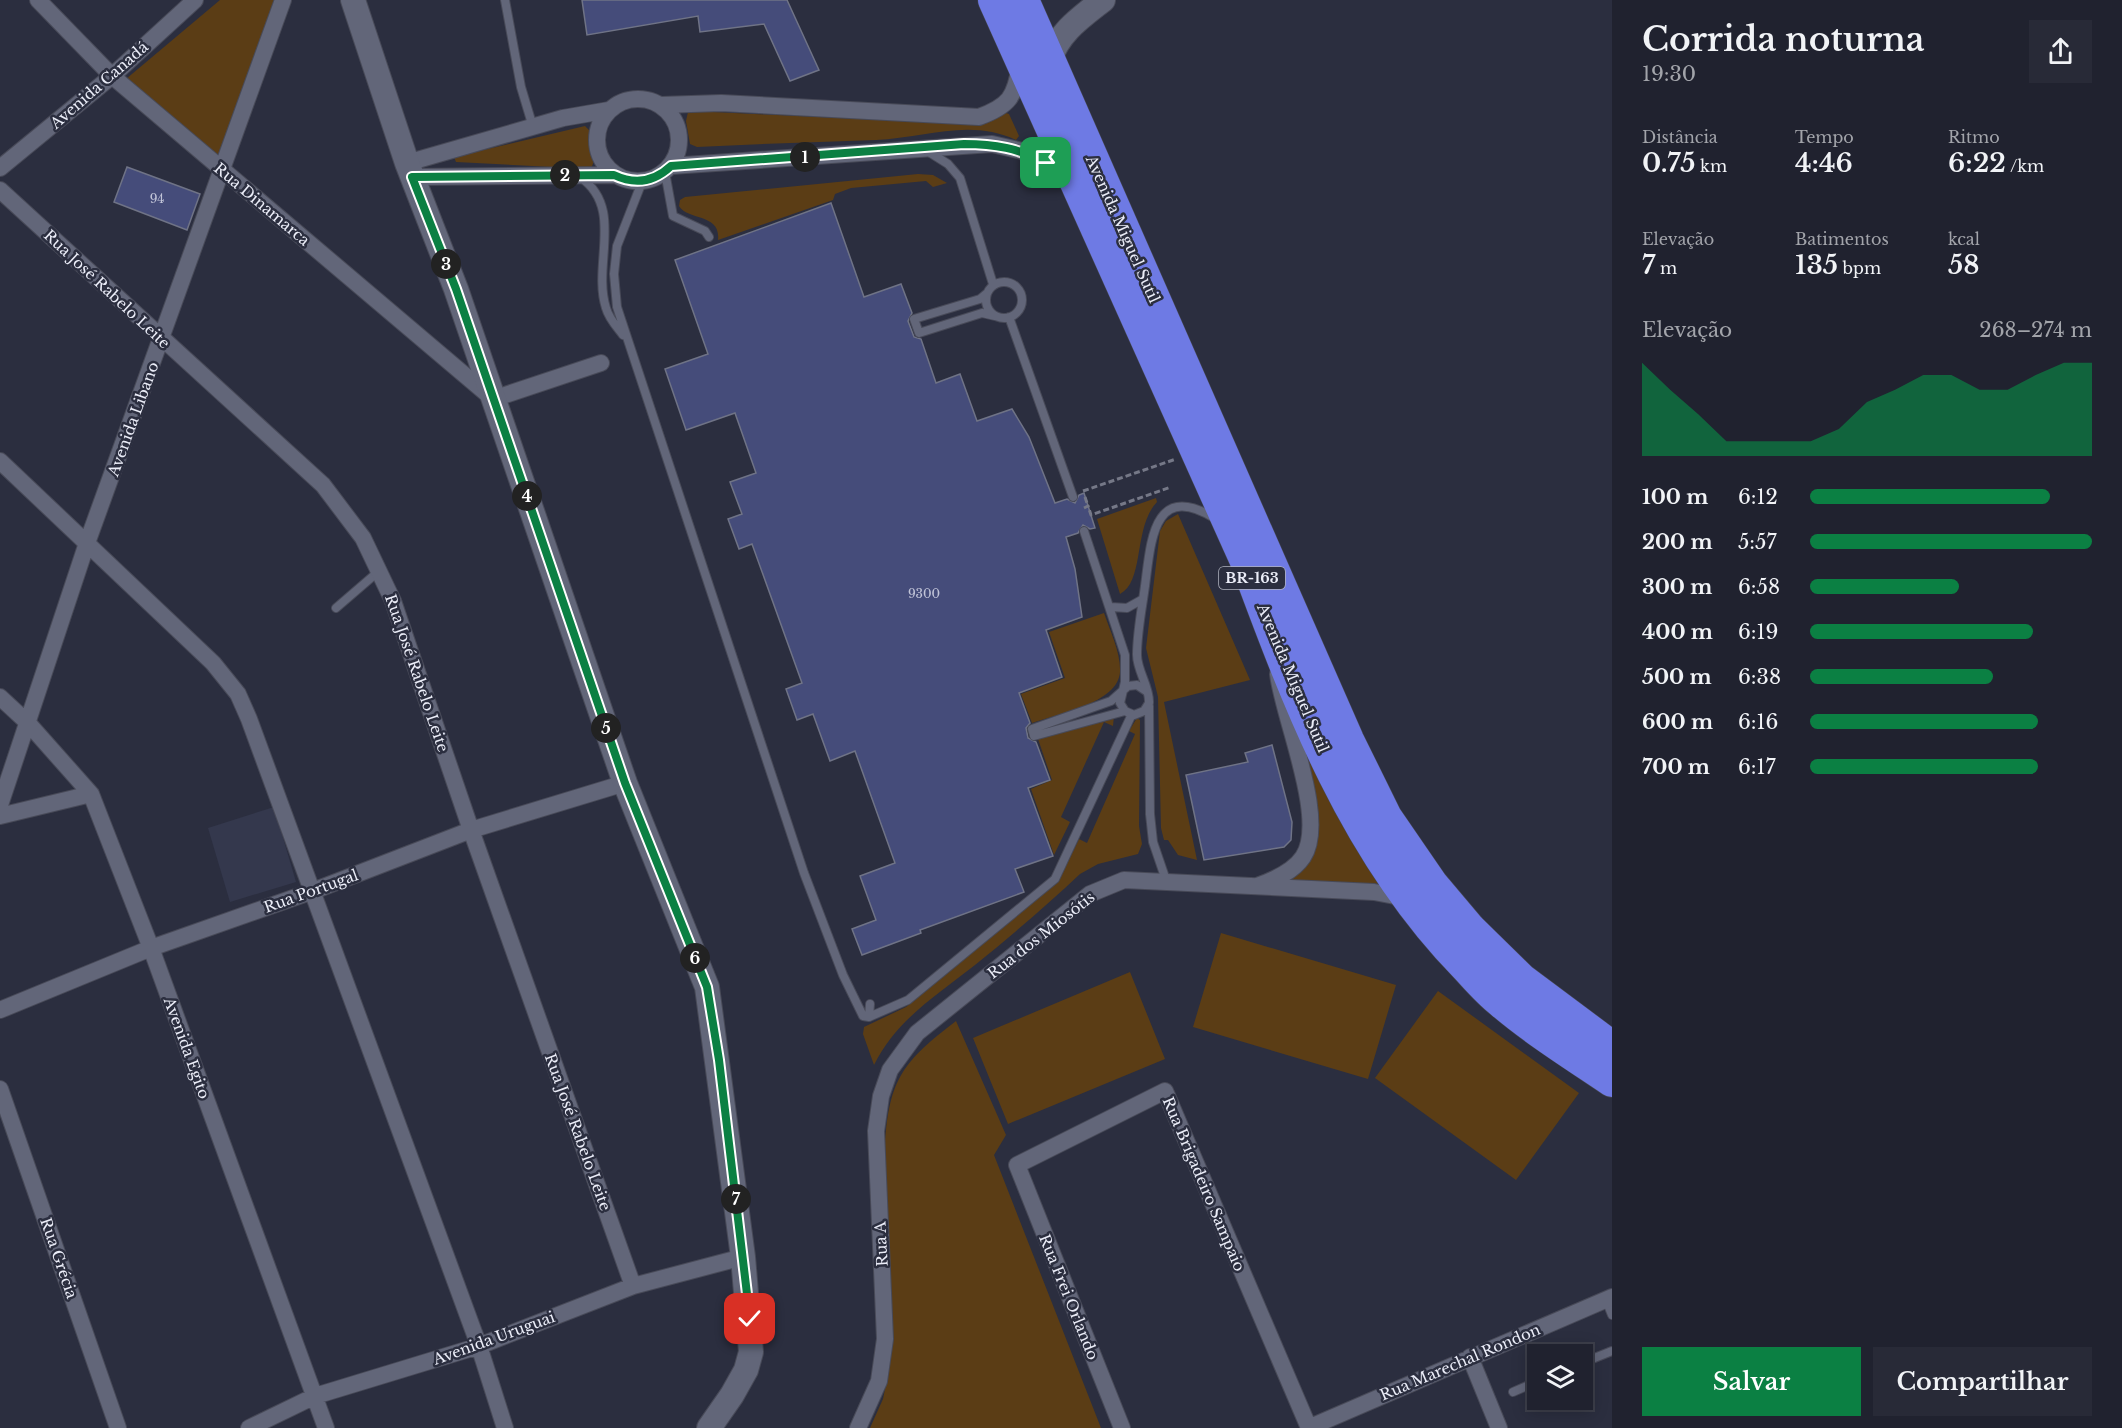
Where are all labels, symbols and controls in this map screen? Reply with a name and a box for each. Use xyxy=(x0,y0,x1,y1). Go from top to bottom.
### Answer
text: Corrida noturna xyxy=(1642,19,1925,60)
button: share xyxy=(2029,20,2092,83)
street label: Avenida Canadá xyxy=(45,37,152,133)
text: 19:30 xyxy=(1642,62,1696,86)
text: Distância xyxy=(1642,127,1718,147)
text: Tempo xyxy=(1795,127,1854,147)
text: Ritmo xyxy=(1948,127,2000,147)
pin xyxy=(1020,137,1071,188)
pin: 1 xyxy=(790,142,820,172)
icon: arrive xyxy=(1029,146,1062,179)
text: 1 xyxy=(802,147,808,167)
text: 0.75 xyxy=(1642,147,1695,179)
text: 4:46 xyxy=(1795,147,1853,179)
text: 6:22 xyxy=(1948,147,2006,179)
street label: Avenida Miguel Sutil xyxy=(1081,151,1164,306)
text: km xyxy=(1695,156,1727,176)
text: /km xyxy=(2006,156,2044,176)
street label: Rua Dinamarca xyxy=(210,158,314,250)
pin: 2 xyxy=(550,160,580,190)
text: 2 xyxy=(560,165,570,185)
house number: 94 xyxy=(150,191,164,206)
street label: Rua José Rabelo Leite xyxy=(40,226,174,352)
text: Elevação xyxy=(1642,229,1714,249)
text: Batimentos xyxy=(1795,229,1889,249)
text: kcal xyxy=(1948,229,1980,249)
pin: 3 xyxy=(431,249,461,279)
text: 7 xyxy=(1642,249,1655,281)
text: 135 xyxy=(1795,249,1838,281)
text: 58 xyxy=(1948,249,1980,281)
text: 3 xyxy=(441,254,451,274)
text: m xyxy=(1655,258,1677,278)
text: bpm xyxy=(1838,258,1881,278)
text: Elevação xyxy=(1642,318,1732,342)
text: 268–274 m xyxy=(1979,318,2092,342)
street label: Avenida Libano xyxy=(103,359,163,480)
pin: 4 xyxy=(512,481,542,511)
text: 100 m xyxy=(1642,485,1708,509)
text: 6:12 xyxy=(1738,485,1778,509)
text: 4 xyxy=(522,486,532,506)
text: 200 m xyxy=(1642,530,1713,554)
text: 5:57 xyxy=(1738,530,1776,554)
road number: BR-163 xyxy=(1219,567,1285,589)
text: 300 m xyxy=(1642,575,1712,599)
text: 6:58 xyxy=(1738,575,1780,599)
house number: 9300 xyxy=(908,586,940,601)
street label: Rua José Rabelo Leite xyxy=(381,592,453,754)
street label: Avenida Miguel Sutil xyxy=(1253,600,1333,755)
text: 400 m xyxy=(1642,620,1713,644)
text: 6:19 xyxy=(1738,620,1778,644)
text: 500 m xyxy=(1642,665,1712,689)
text: 6:38 xyxy=(1738,665,1781,689)
text: 600 m xyxy=(1642,710,1713,734)
text: 6:16 xyxy=(1738,710,1778,734)
pin: 5 xyxy=(591,713,621,743)
text: 5 xyxy=(601,718,611,738)
text: 700 m xyxy=(1642,755,1710,779)
text: 6:17 xyxy=(1738,755,1776,779)
street label: Rua Portugal xyxy=(261,865,361,917)
street label: Rua dos Miosótis xyxy=(984,887,1099,983)
pin: 6 xyxy=(680,943,710,973)
text: 6 xyxy=(690,948,700,968)
street label: Avenida Egito xyxy=(159,994,214,1102)
street label: Rua José Rabelo Leite xyxy=(541,1051,615,1213)
street label: Rua Brigadeiro Sampaio xyxy=(1159,1094,1250,1274)
pin: 7 xyxy=(721,1184,751,1214)
text: 7 xyxy=(732,1189,740,1209)
street label: Rua Grécia xyxy=(36,1215,82,1302)
street label: Rua A xyxy=(870,1220,892,1267)
street label: Rua Frei Orlando xyxy=(1035,1231,1103,1363)
pin xyxy=(724,1293,775,1344)
icon: check xyxy=(733,1302,766,1335)
street label: Avenida Uruguai xyxy=(430,1307,558,1369)
street label: Rua Marechal Rondon xyxy=(1377,1320,1543,1404)
map controls xyxy=(1527,1344,1593,1410)
button: layers xyxy=(1527,1344,1593,1410)
button: Salvar xyxy=(1642,1347,1861,1416)
button: Compartilhar xyxy=(1873,1347,2092,1416)

